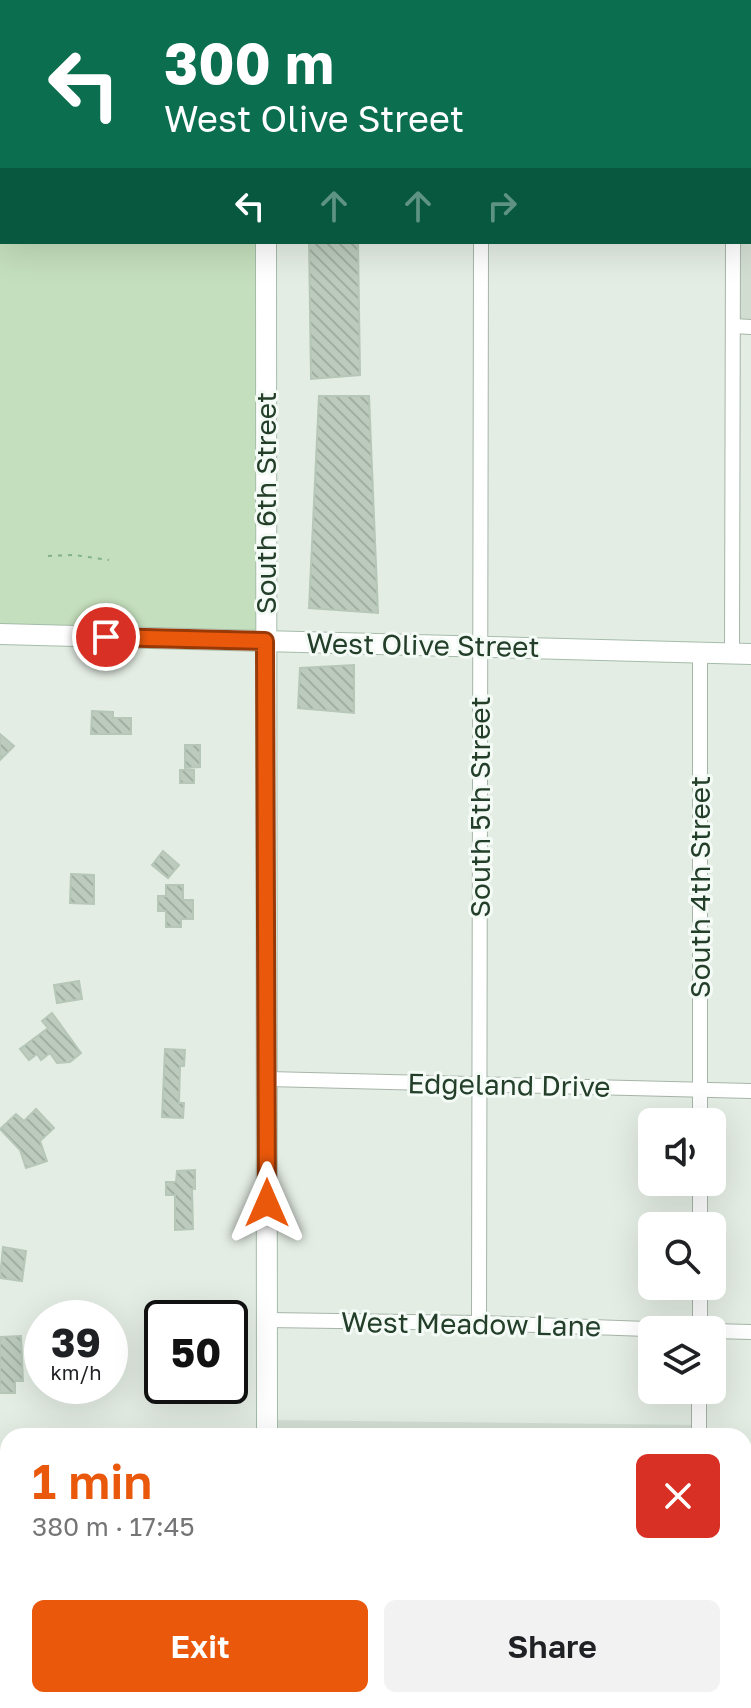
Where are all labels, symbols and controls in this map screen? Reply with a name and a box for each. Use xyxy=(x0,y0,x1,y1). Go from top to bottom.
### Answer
text: 300 m xyxy=(164,29,334,96)
icon: left xyxy=(32,32,136,136)
text: West Olive Street xyxy=(164,97,464,140)
icon: left xyxy=(228,184,272,228)
icon: ahead xyxy=(312,184,356,228)
icon: ahead xyxy=(396,184,440,228)
icon: right xyxy=(480,184,524,228)
street label: South 6th Street xyxy=(249,392,282,614)
pin xyxy=(72,603,140,671)
icon: arrive xyxy=(84,615,128,659)
street label: West Olive Street xyxy=(306,626,540,663)
street label: South 5th Street xyxy=(463,696,496,918)
street label: South 4th Street xyxy=(683,776,716,998)
street label: Edgeland Drive xyxy=(407,1066,611,1103)
map controls xyxy=(638,1108,726,1404)
button: sound xyxy=(638,1108,726,1196)
position arrow xyxy=(225,1161,309,1245)
button: search xyxy=(638,1212,726,1300)
speed limit sign: 50 xyxy=(144,1300,248,1404)
street label: West Meadow Lane xyxy=(341,1305,601,1342)
button: layers xyxy=(638,1316,726,1404)
text: 39 xyxy=(51,1318,101,1366)
text: km/h xyxy=(51,1360,101,1384)
text: 1 min xyxy=(32,1452,152,1510)
button: close xyxy=(636,1454,720,1538)
text: 380 m · 17:45 xyxy=(32,1511,195,1542)
button: Exit xyxy=(32,1600,368,1692)
button: Share xyxy=(384,1600,720,1692)

